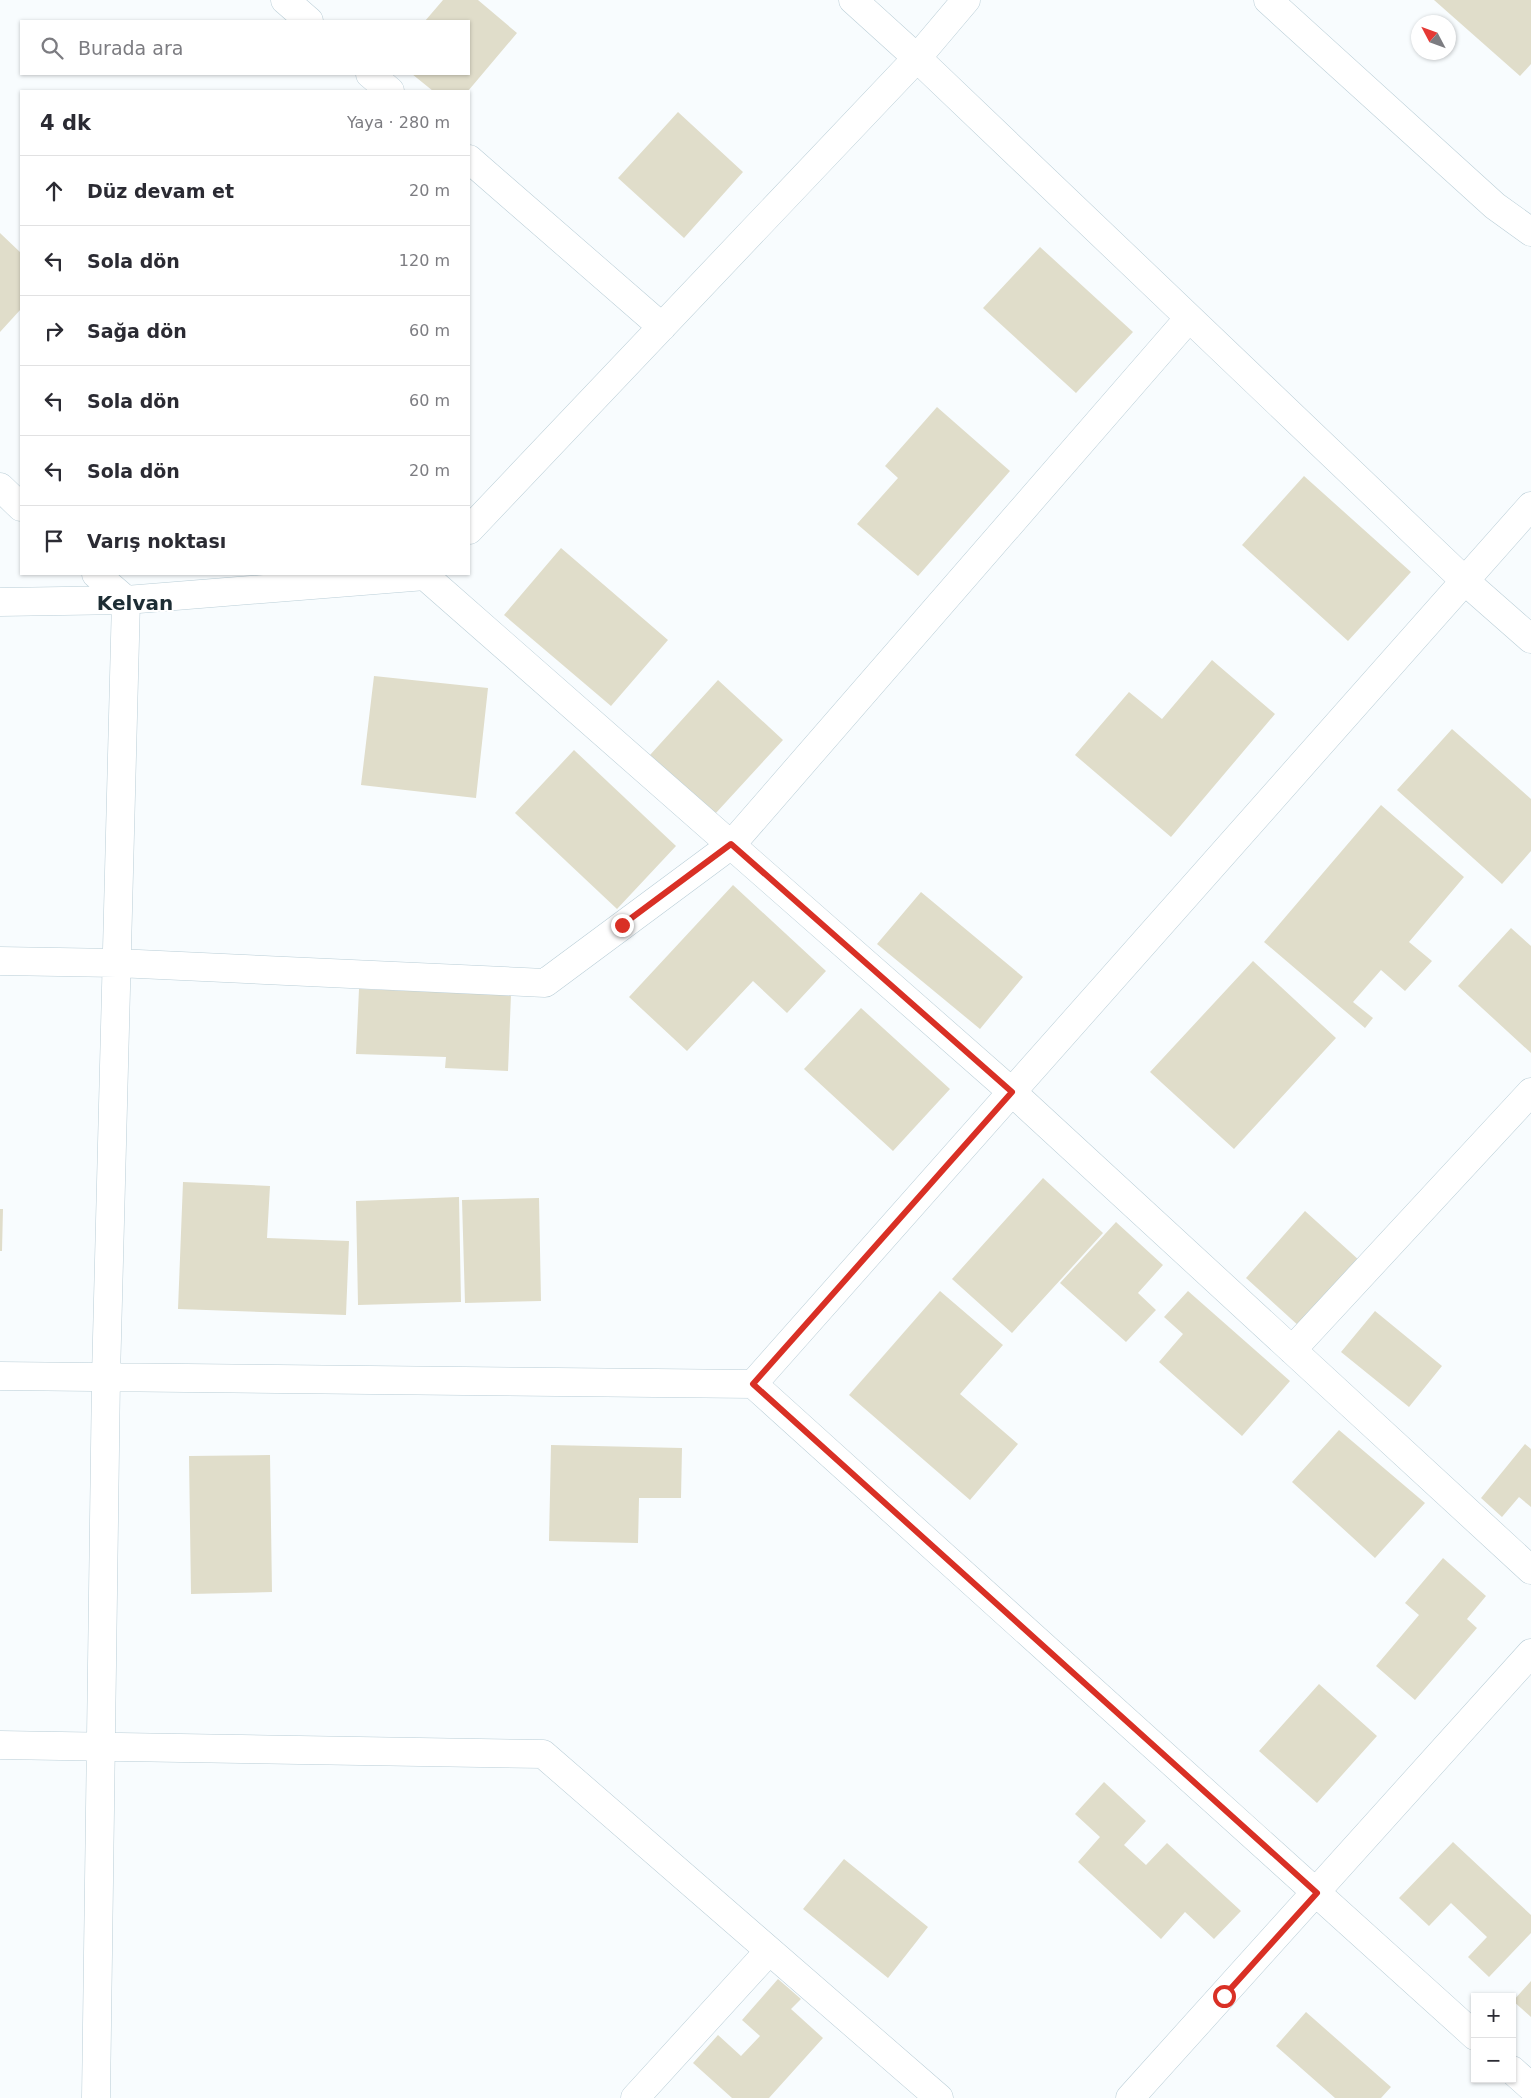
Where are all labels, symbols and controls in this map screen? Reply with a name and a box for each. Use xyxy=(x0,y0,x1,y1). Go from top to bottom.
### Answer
north arrow xyxy=(1411,15,1456,60)
search box xyxy=(20,20,470,75)
icon: search xyxy=(38,34,66,62)
text: Burada ara xyxy=(78,37,183,59)
text: 4 dk xyxy=(40,111,91,135)
text: Yaya · 280 m xyxy=(347,113,450,132)
icon: ahead xyxy=(40,177,68,205)
text: Düz devam et xyxy=(87,180,234,202)
text: 20 m xyxy=(409,181,450,200)
icon: left xyxy=(40,247,68,275)
text: Sola dön xyxy=(87,250,180,272)
text: 120 m xyxy=(399,251,450,270)
icon: right xyxy=(40,317,68,345)
text: Sağa dön xyxy=(87,320,187,342)
text: 60 m xyxy=(409,321,450,340)
icon: left xyxy=(40,387,68,415)
text: Sola dön xyxy=(87,390,180,412)
text: 60 m xyxy=(409,391,450,410)
icon: left xyxy=(40,457,68,485)
text: Sola dön xyxy=(87,460,180,482)
text: 20 m xyxy=(409,461,450,480)
icon: arrive xyxy=(40,527,68,555)
text: Varış noktası xyxy=(87,530,226,552)
district label: Kelvan xyxy=(97,591,173,615)
route end xyxy=(611,914,634,937)
route start xyxy=(1213,1985,1236,2008)
map controls xyxy=(1471,1993,1516,2083)
button: + xyxy=(1471,1993,1516,2038)
button: − xyxy=(1471,2038,1516,2083)

